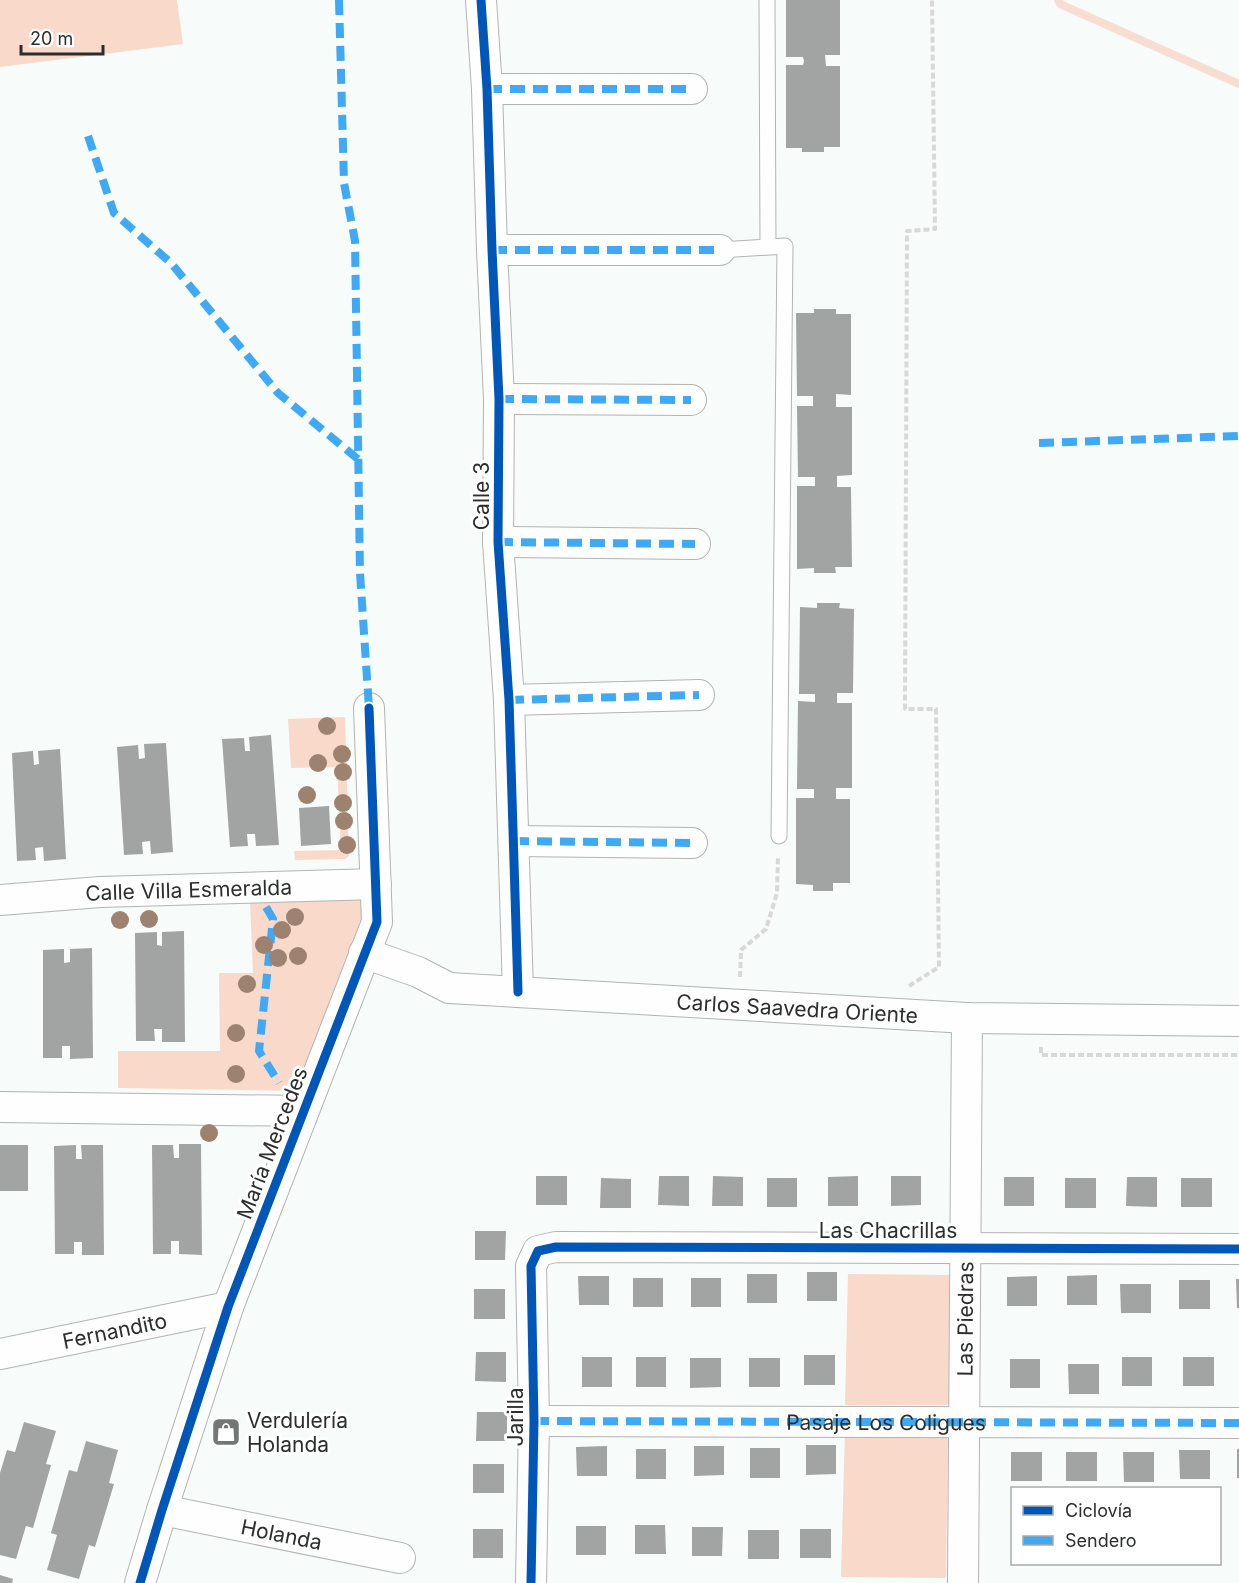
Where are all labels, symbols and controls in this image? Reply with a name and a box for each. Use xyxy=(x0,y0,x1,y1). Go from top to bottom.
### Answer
scale bar xyxy=(21,18,104,56)
text: 20 m xyxy=(30,28,73,49)
street label: Calle 3 xyxy=(469,462,494,530)
street label: Calle Villa Esmeralda xyxy=(84,874,292,906)
street label: Carlos Saavedra Oriente xyxy=(676,989,919,1028)
street label: María Mercedes xyxy=(231,1063,313,1223)
street label: Las Chacrillas xyxy=(819,1218,957,1243)
street label: Las Piedras xyxy=(952,1261,978,1377)
street label: Fernandito xyxy=(60,1307,169,1353)
street label: Jarilla xyxy=(503,1387,528,1447)
place label: Verdulería Holanda xyxy=(247,1408,348,1457)
street label: Pasaje Los Coligues xyxy=(786,1409,986,1435)
shop icon: Verdulería Holanda xyxy=(210,1416,242,1448)
legend xyxy=(1011,1487,1221,1565)
text: Ciclovía xyxy=(1065,1500,1132,1521)
street label: Holanda xyxy=(239,1514,324,1554)
text: Sendero xyxy=(1065,1530,1136,1551)

